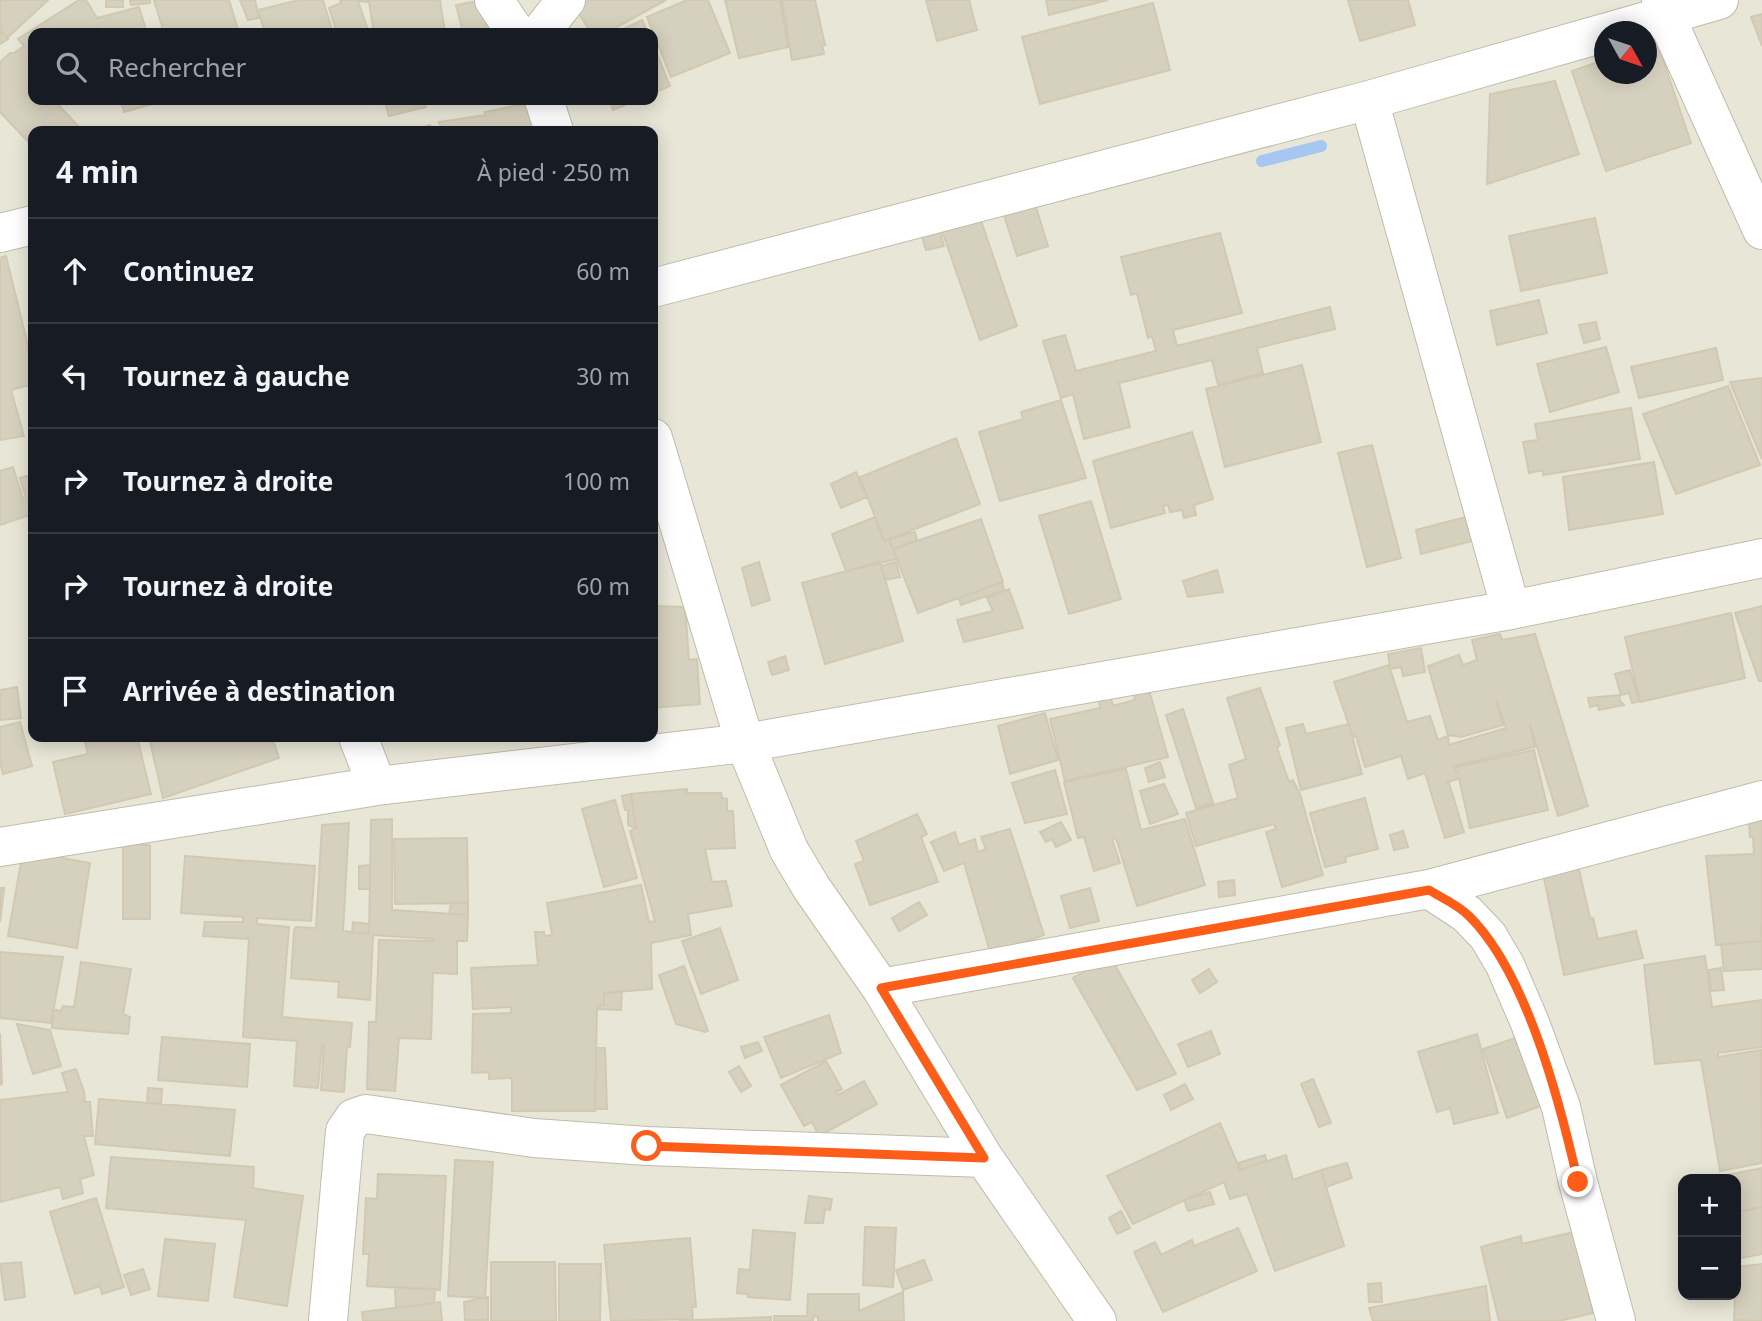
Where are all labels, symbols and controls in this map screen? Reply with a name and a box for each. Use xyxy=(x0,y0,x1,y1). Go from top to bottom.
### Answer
north arrow xyxy=(1594,21,1657,84)
search box xyxy=(28,28,658,105)
icon: search xyxy=(52,48,90,86)
text: Rechercher xyxy=(108,49,246,85)
text: 4 min xyxy=(56,151,139,192)
text: À pied · 250 m xyxy=(477,156,630,188)
icon: ahead xyxy=(56,252,94,290)
text: Continuez xyxy=(123,253,254,289)
text: 60 m xyxy=(576,255,630,287)
icon: left xyxy=(56,357,94,395)
text: Tournez à gauche xyxy=(123,358,350,394)
text: 30 m xyxy=(576,360,630,392)
icon: right xyxy=(56,462,94,500)
text: Tournez à droite xyxy=(123,463,333,499)
text: 100 m xyxy=(563,465,630,497)
icon: right xyxy=(56,567,94,605)
text: Tournez à droite xyxy=(123,568,333,604)
text: 60 m xyxy=(576,570,630,602)
icon: arrive xyxy=(56,672,94,710)
text: Arrivée à destination xyxy=(123,673,396,709)
route start xyxy=(631,1130,662,1161)
route end xyxy=(1562,1166,1593,1197)
map controls xyxy=(1678,1174,1741,1300)
button: + xyxy=(1678,1174,1741,1237)
button: − xyxy=(1678,1237,1741,1300)

